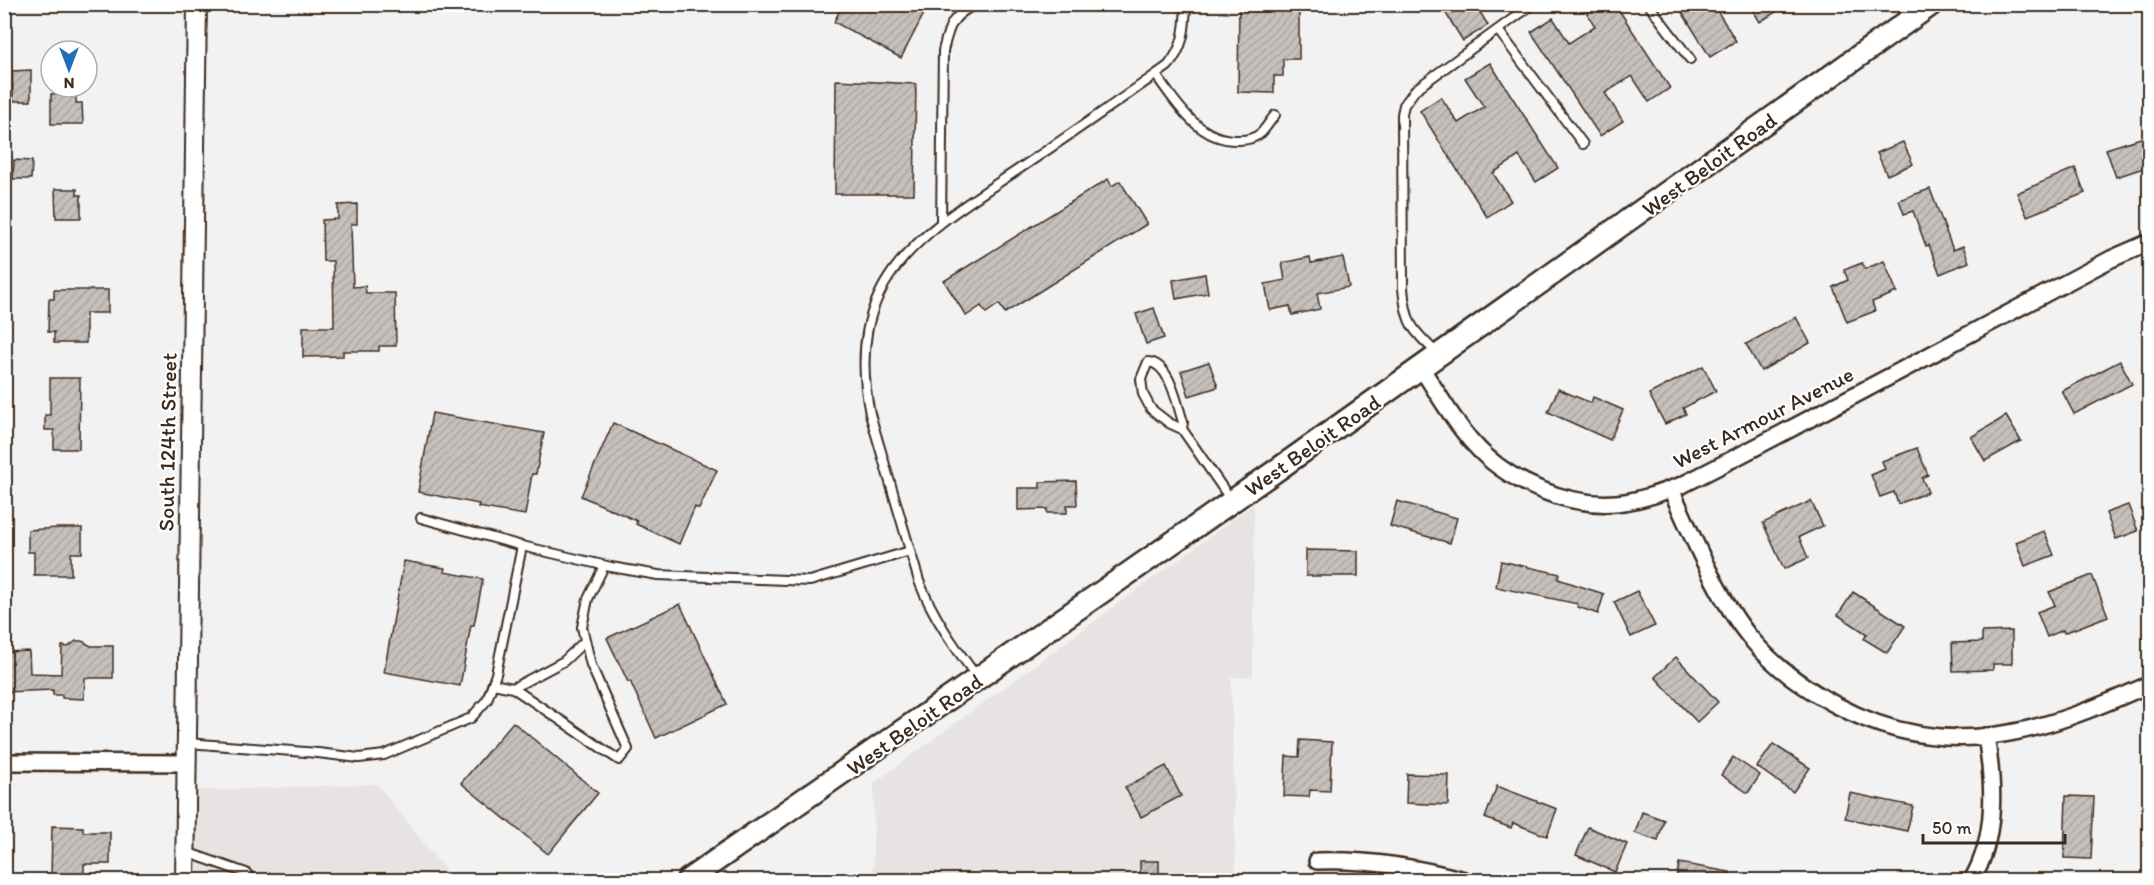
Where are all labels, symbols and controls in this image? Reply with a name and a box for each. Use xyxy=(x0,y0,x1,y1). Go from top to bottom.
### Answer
north arrow xyxy=(39,39,99,99)
text: N xyxy=(64,74,74,93)
street label: West Beloit Road xyxy=(1637,106,1782,222)
street label: South 124th Street xyxy=(152,352,183,532)
street label: West Armour Avenue xyxy=(1668,360,1858,475)
street label: West Beloit Road xyxy=(1239,388,1386,502)
street label: West Beloit Road xyxy=(841,667,988,781)
scale bar xyxy=(1923,807,2066,845)
text: 50 m xyxy=(1932,817,1972,839)

